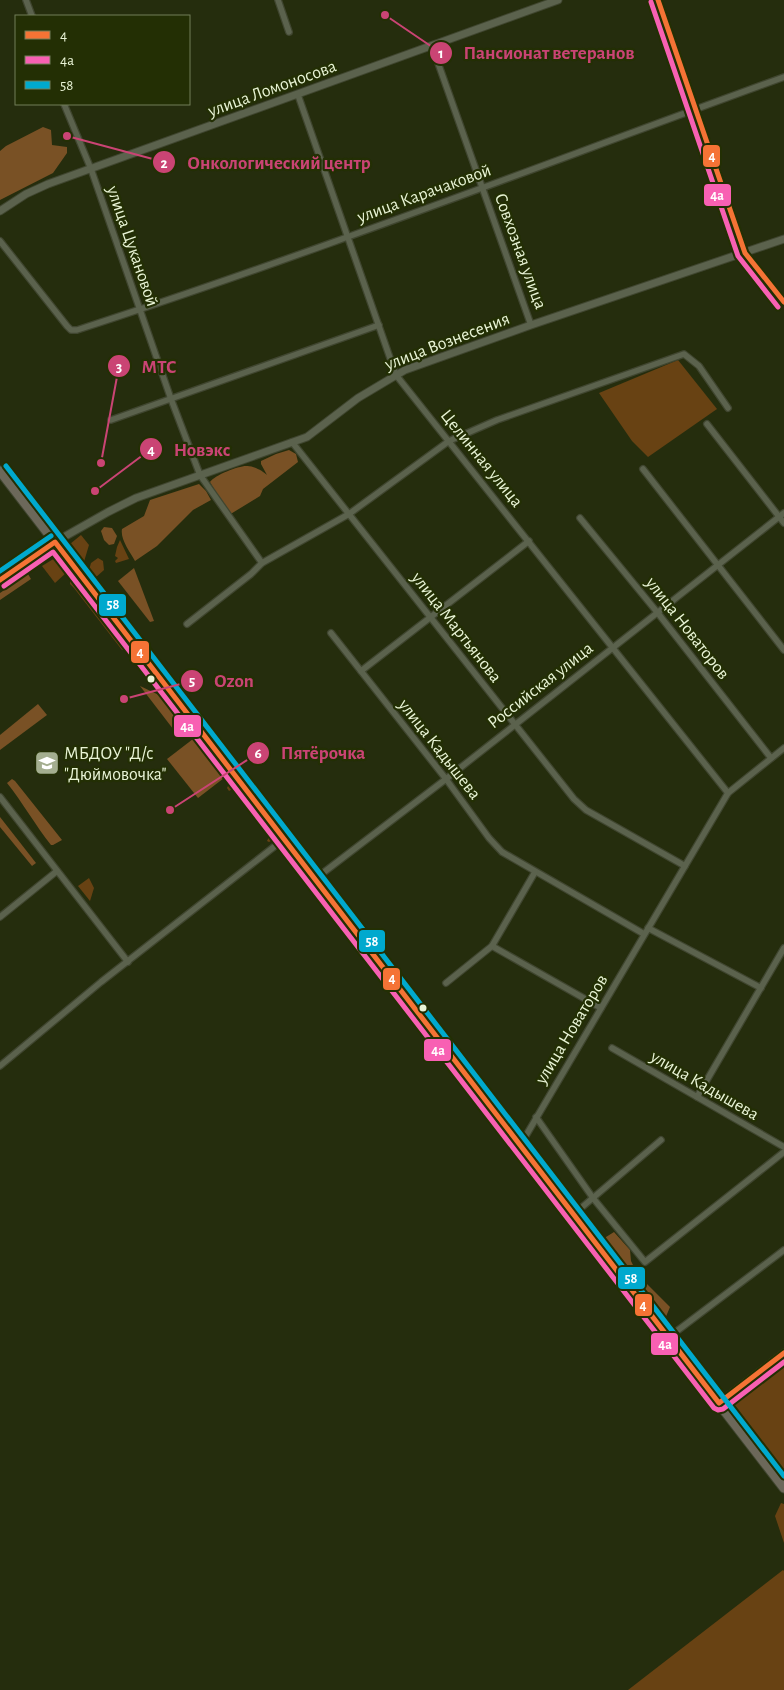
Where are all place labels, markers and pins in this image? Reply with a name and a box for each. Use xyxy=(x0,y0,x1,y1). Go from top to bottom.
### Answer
callout: Пансионат ветеранов xyxy=(428,36,644,70)
callout: Онкологический центр xyxy=(152,145,380,179)
callout: МТС xyxy=(106,349,186,383)
callout: Новэкс xyxy=(138,432,240,466)
callout: Ozon xyxy=(179,664,264,698)
unlabelled marker xyxy=(146,674,156,684)
callout: Пятёрочка xyxy=(246,736,375,770)
place label: МБДОУ "Д/с "Дюймовочка" xyxy=(64,745,167,784)
school or university icon: МБДОУ "Д/с "Дюймовочка" xyxy=(34,750,60,776)
unlabelled marker xyxy=(418,1003,428,1013)

